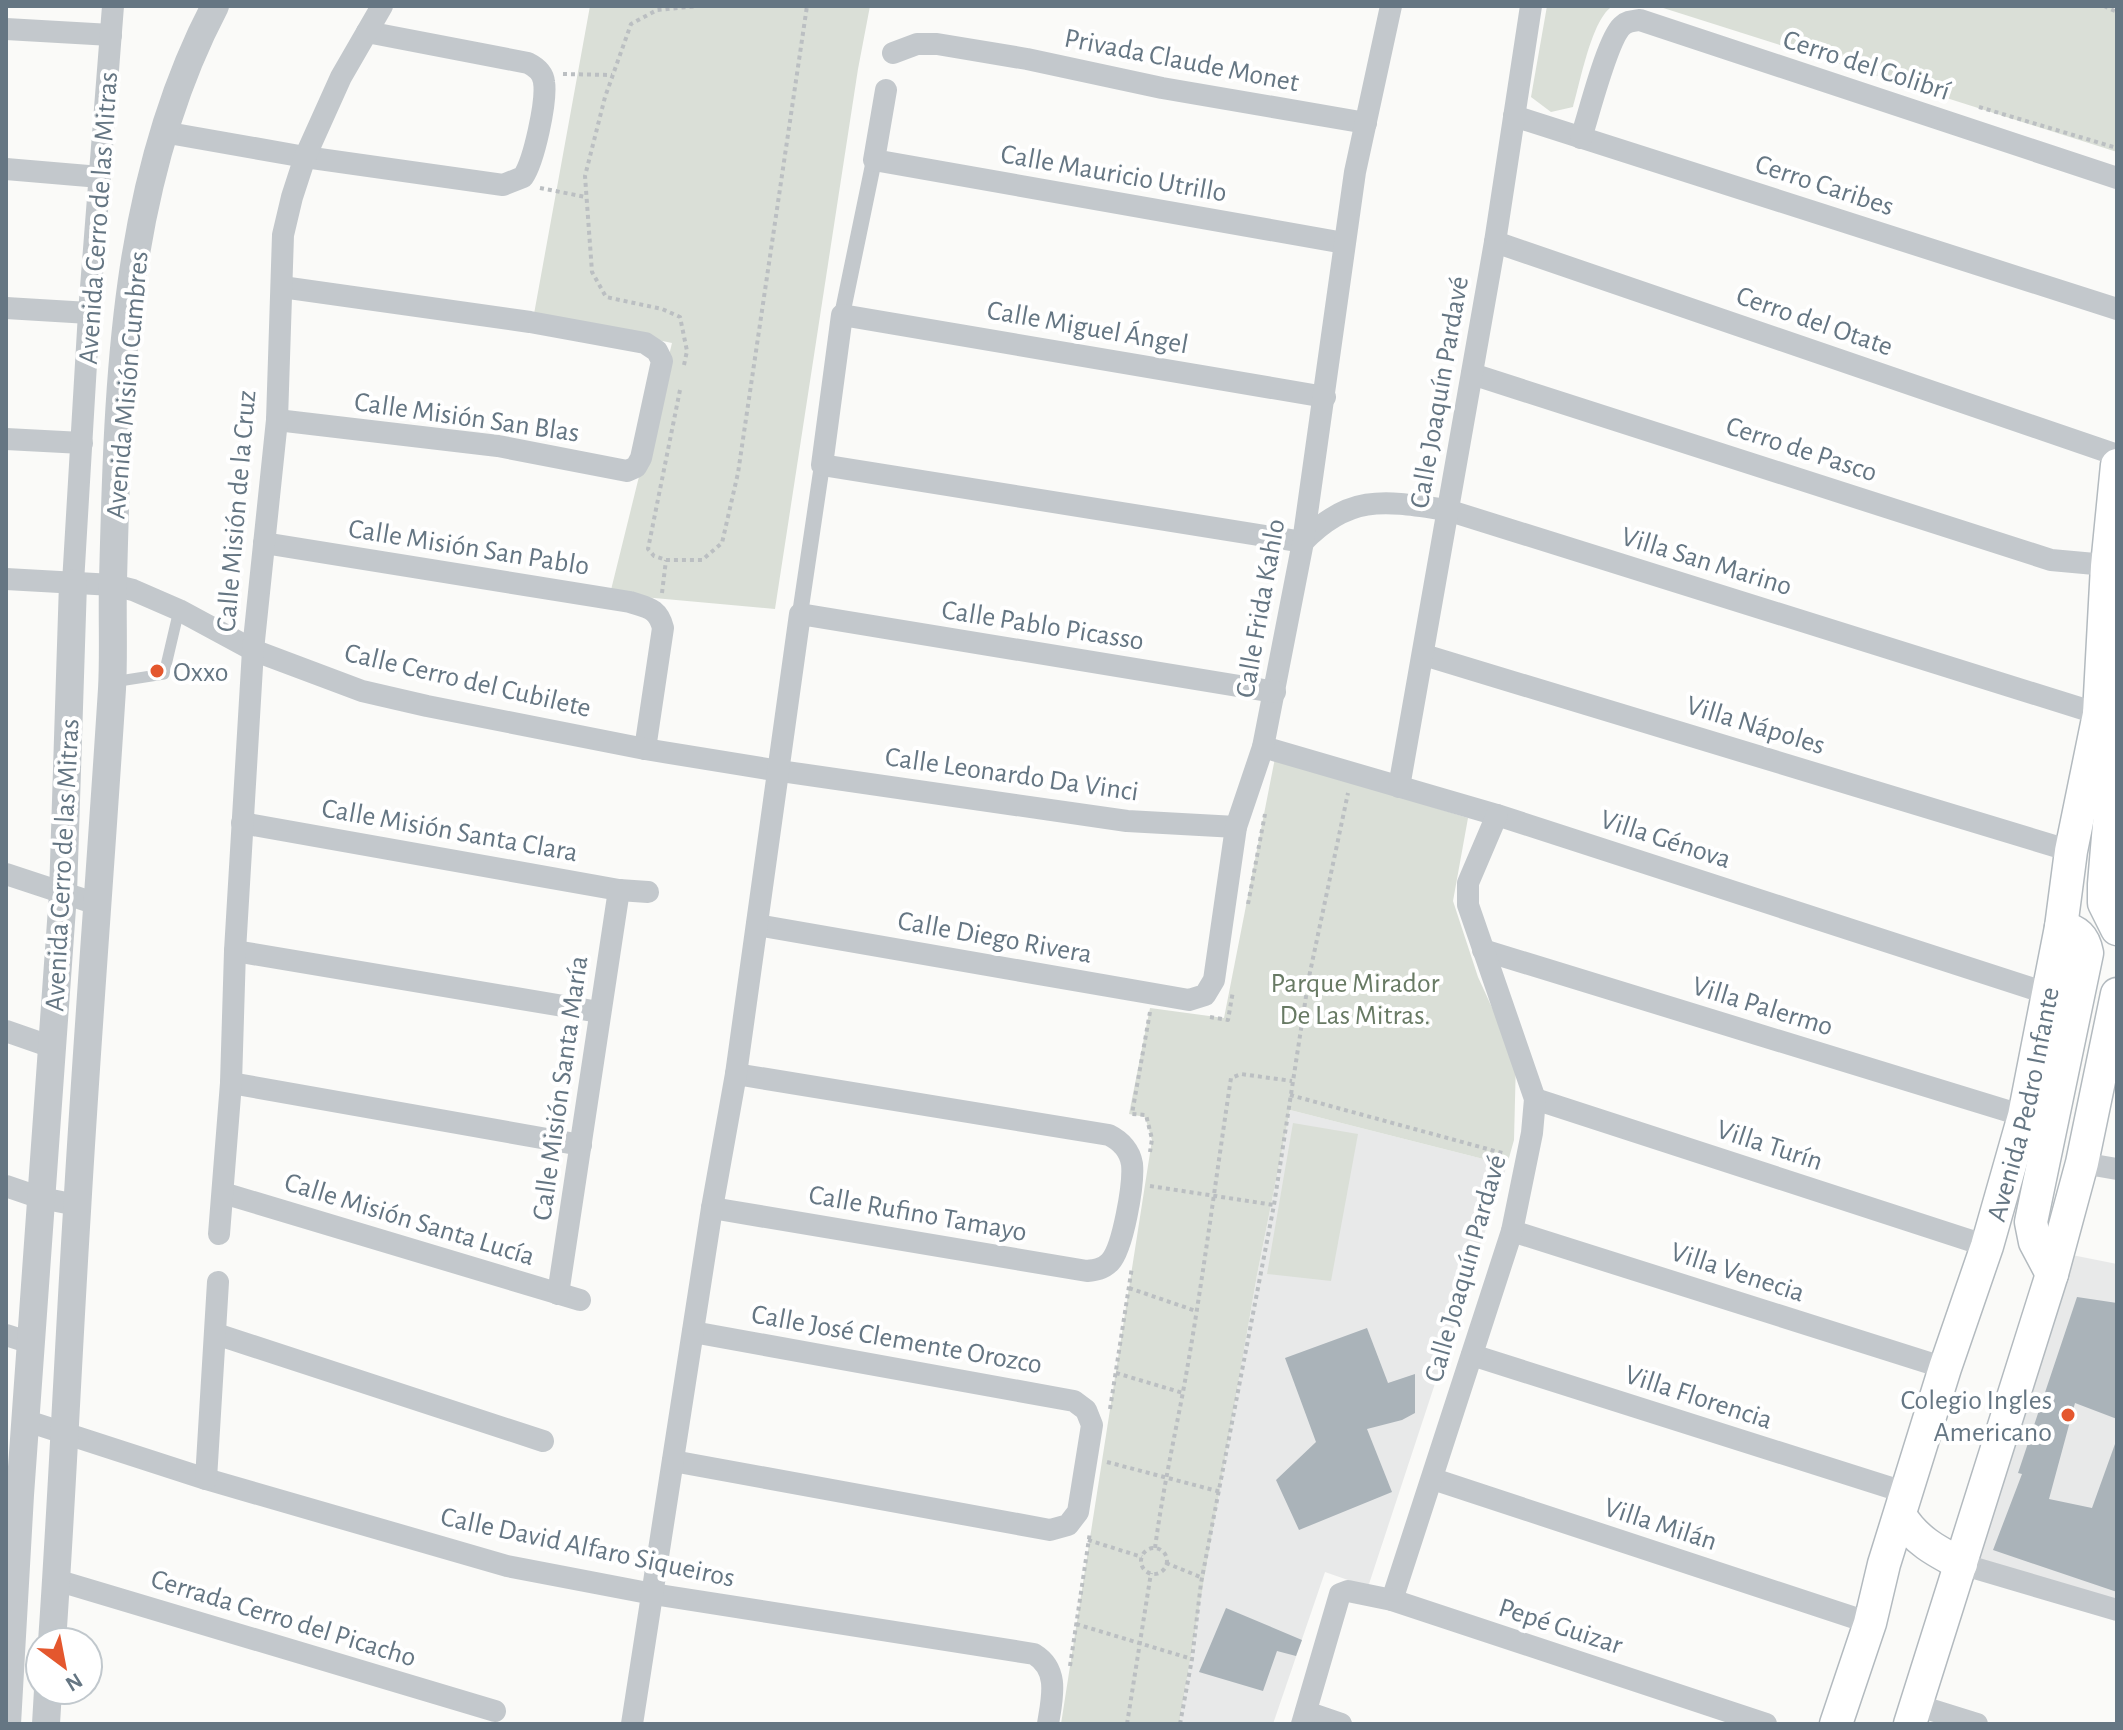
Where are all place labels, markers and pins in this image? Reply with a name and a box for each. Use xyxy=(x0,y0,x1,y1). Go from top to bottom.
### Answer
place label: Oxxo xyxy=(173,659,228,687)
marker: Oxxo xyxy=(148,662,166,680)
place label: Colegio Ingles Americano xyxy=(1900,1387,2052,1447)
marker: Colegio Ingles Americano xyxy=(2059,1406,2077,1424)

